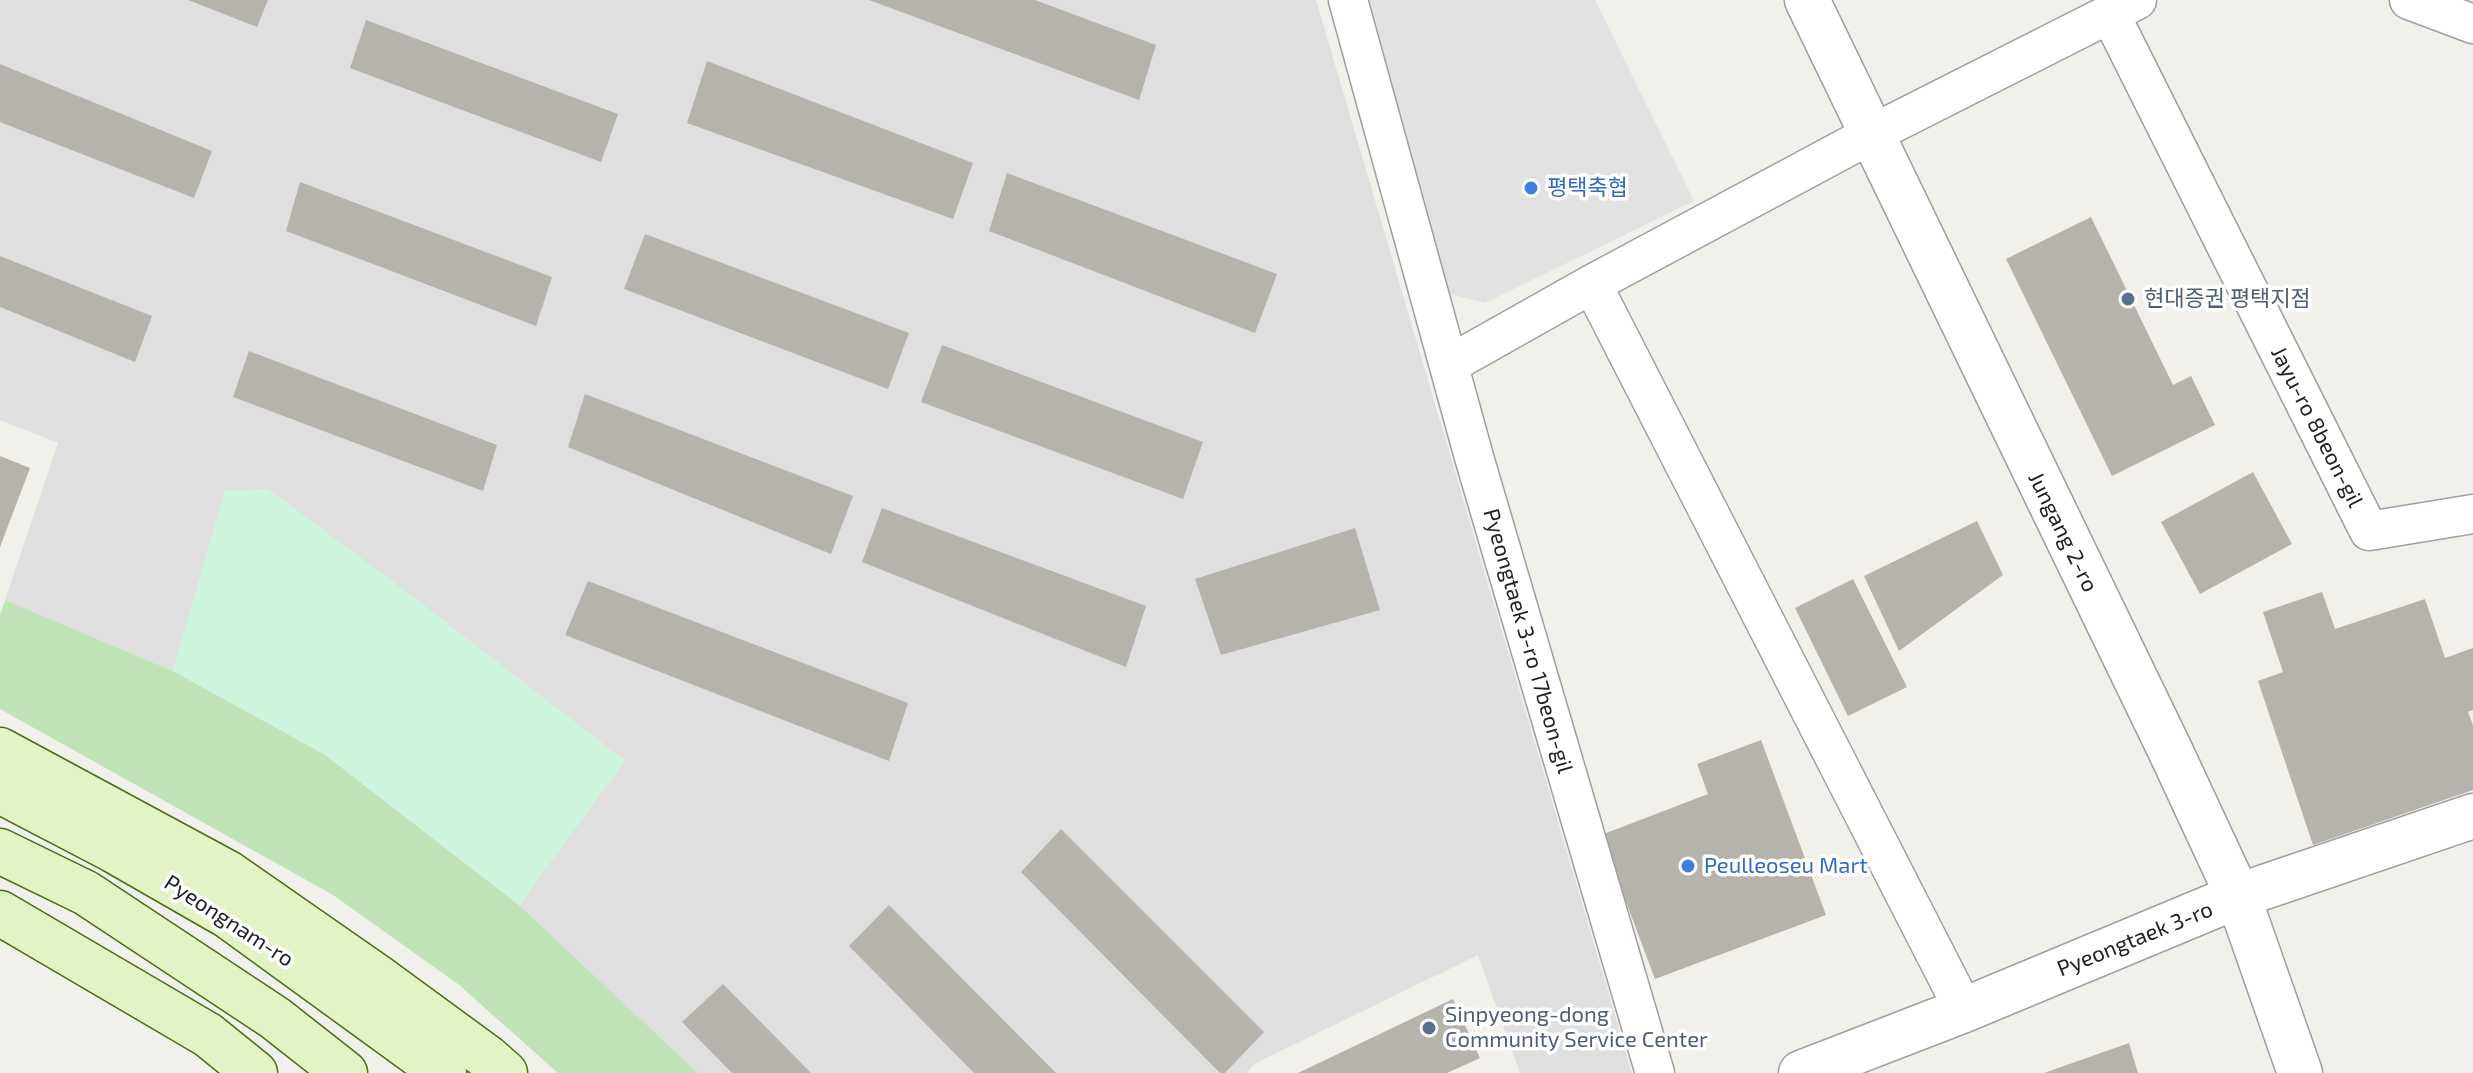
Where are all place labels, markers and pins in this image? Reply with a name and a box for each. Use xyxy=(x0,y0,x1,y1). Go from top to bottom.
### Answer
place label: 평택축협 xyxy=(1547,175,1628,201)
marker: 평택축협 xyxy=(1522,179,1540,197)
place label: 현대증권 평택지점 xyxy=(2144,286,2311,312)
marker: 현대증권 평택지점 xyxy=(2119,290,2137,308)
place label: Peulleoseu Mart xyxy=(1704,853,1868,879)
marker: Peulleoseu Mart xyxy=(1679,857,1697,875)
place label: Sinpyeong-dong Community Service Center xyxy=(1445,1002,1708,1054)
marker: Sinpyeong-dong Community Service Center xyxy=(1420,1019,1438,1037)

